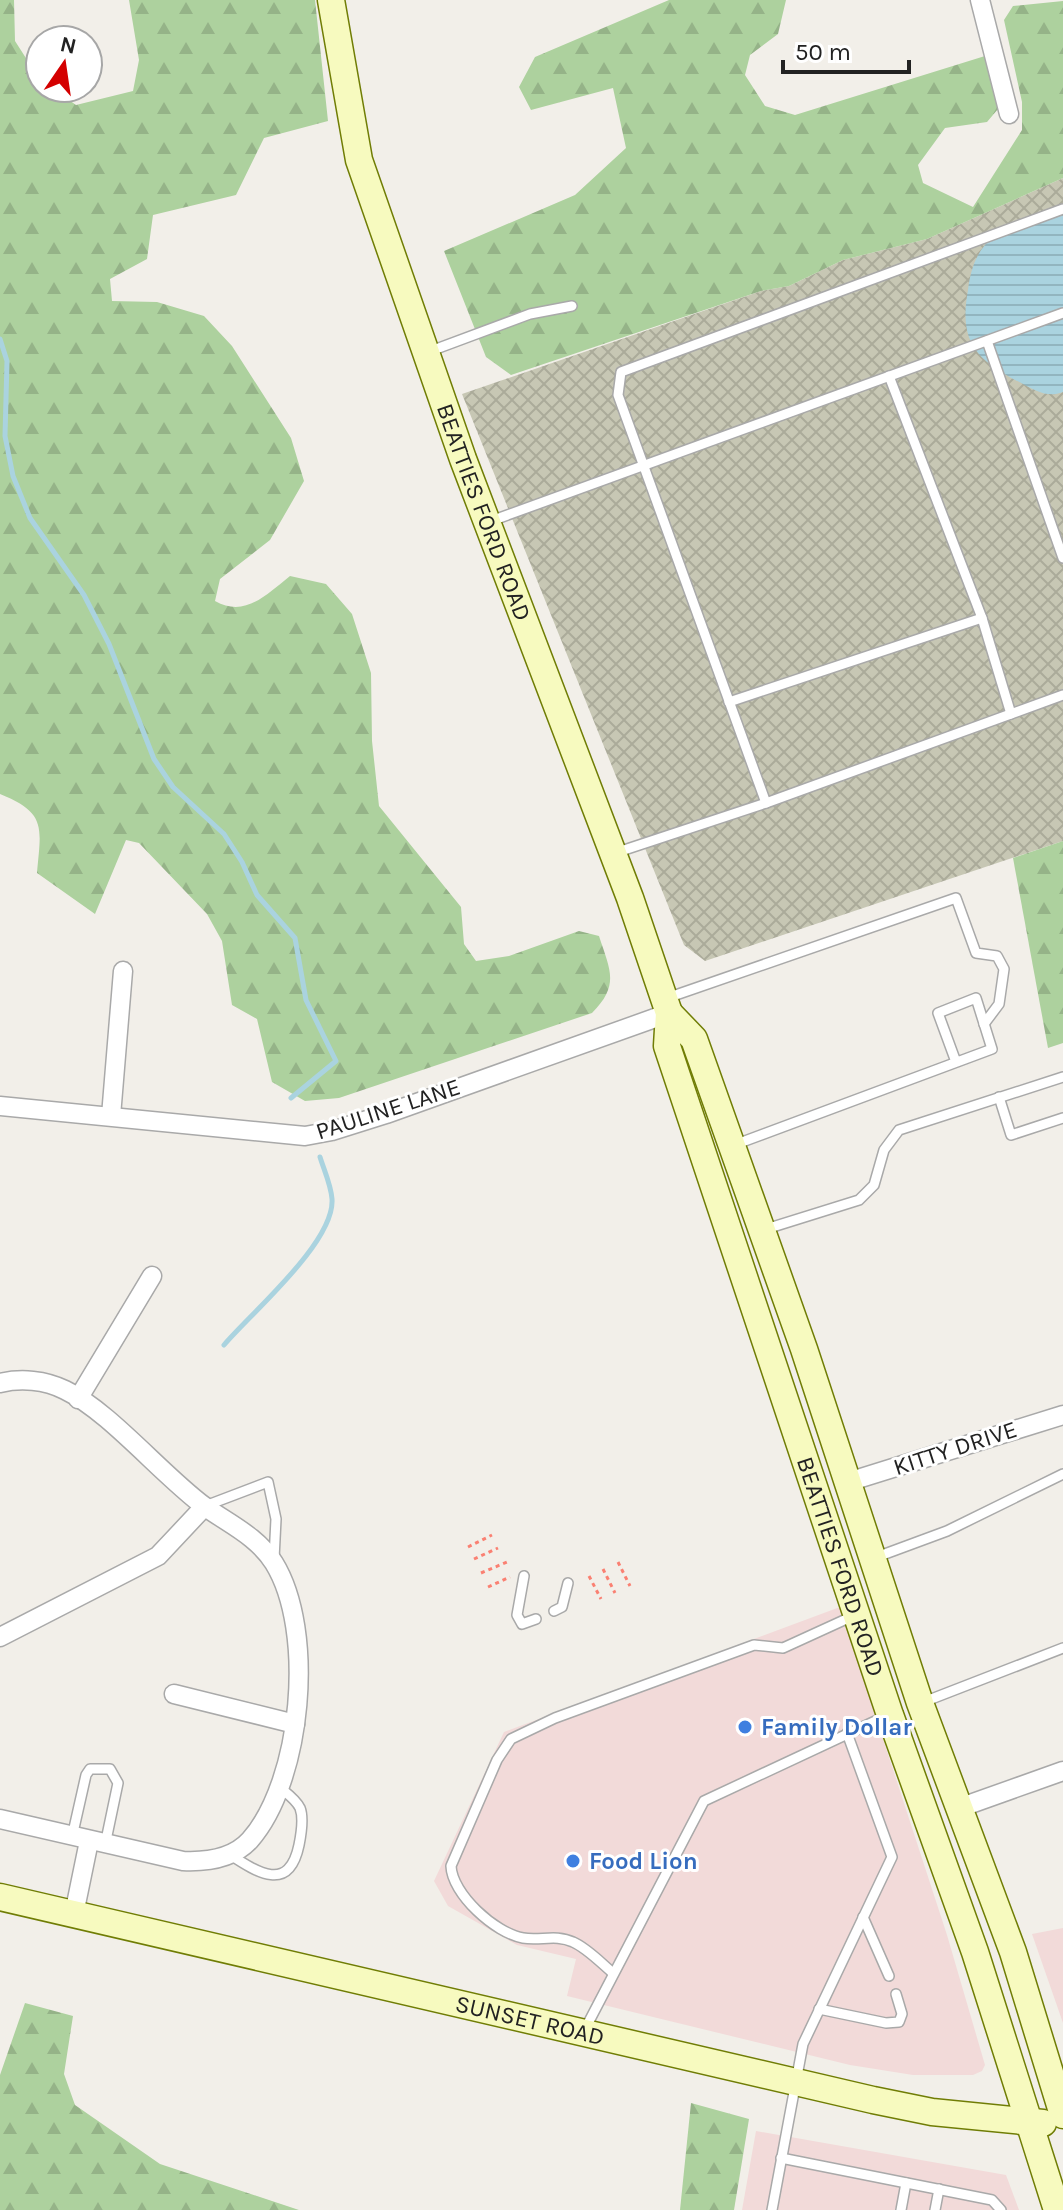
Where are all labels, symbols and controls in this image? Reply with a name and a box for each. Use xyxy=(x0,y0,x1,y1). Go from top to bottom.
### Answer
north arrow xyxy=(24,24,104,104)
scale bar xyxy=(783,24,909,74)
text: N xyxy=(58,31,79,60)
text: 50 m xyxy=(795,38,851,66)
street label: BEATTIES FORD ROAD xyxy=(431,400,537,625)
street label: PAULINE LANE xyxy=(312,1072,464,1146)
street label: KITTY DRIVE xyxy=(890,1415,1020,1481)
street label: BEATTIES FORD ROAD xyxy=(791,1453,890,1680)
place label: Family Dollar xyxy=(761,1713,912,1741)
marker: Family Dollar xyxy=(736,1718,754,1736)
place label: Food Lion xyxy=(589,1847,698,1875)
marker: Food Lion xyxy=(564,1852,582,1870)
street label: SUNSET ROAD xyxy=(453,1989,607,2051)

